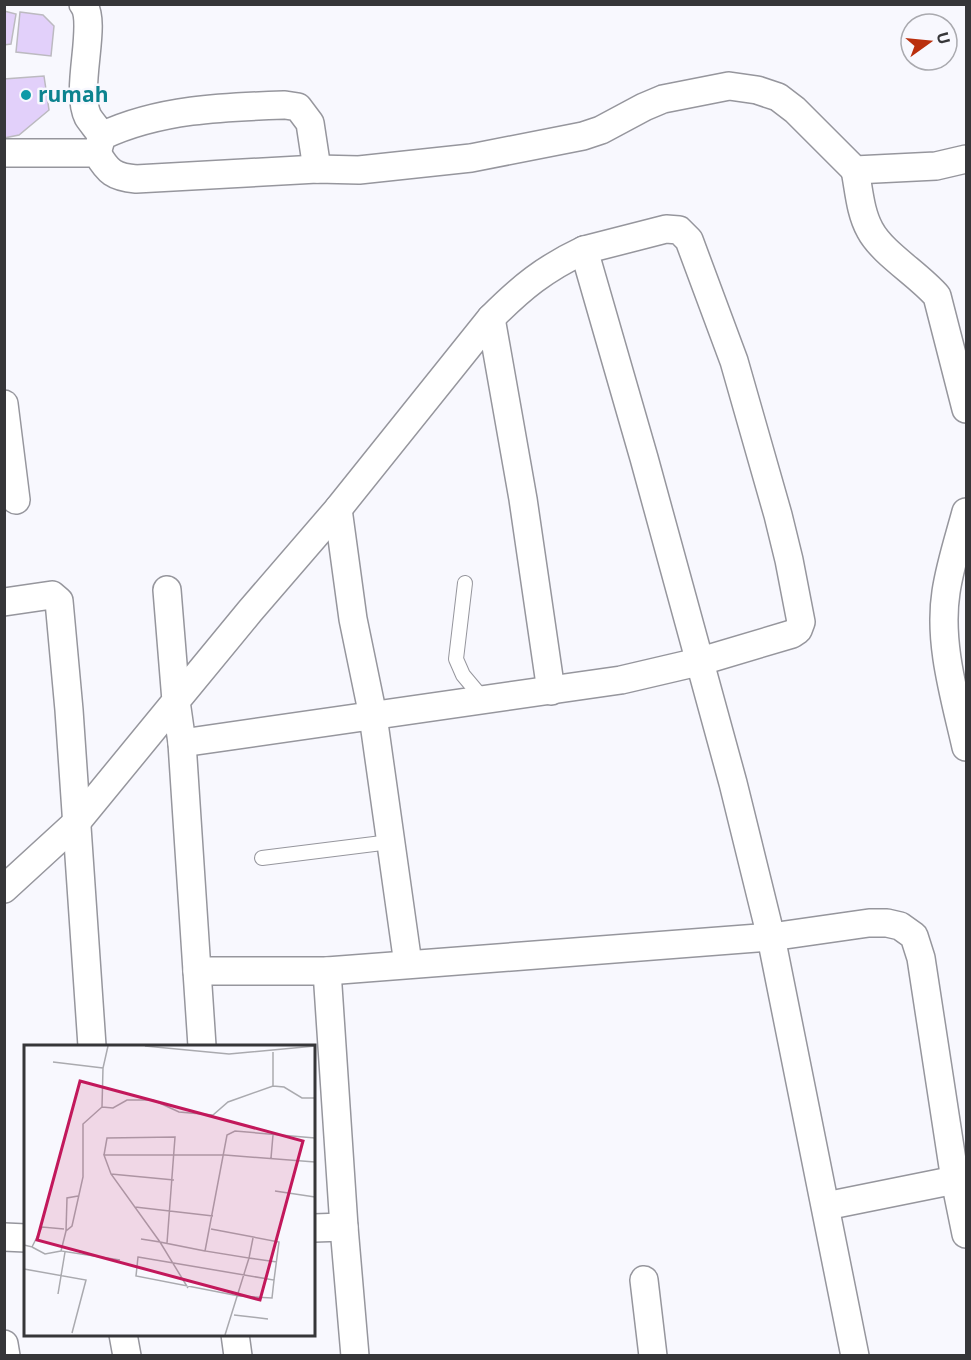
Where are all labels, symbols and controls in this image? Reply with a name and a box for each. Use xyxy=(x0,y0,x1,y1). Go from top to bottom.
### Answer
north arrow xyxy=(899,12,959,72)
text: U xyxy=(931,29,956,47)
place label: rumah xyxy=(38,80,108,108)
marker: rumah xyxy=(19,88,33,102)
inset map xyxy=(24,1045,315,1336)

